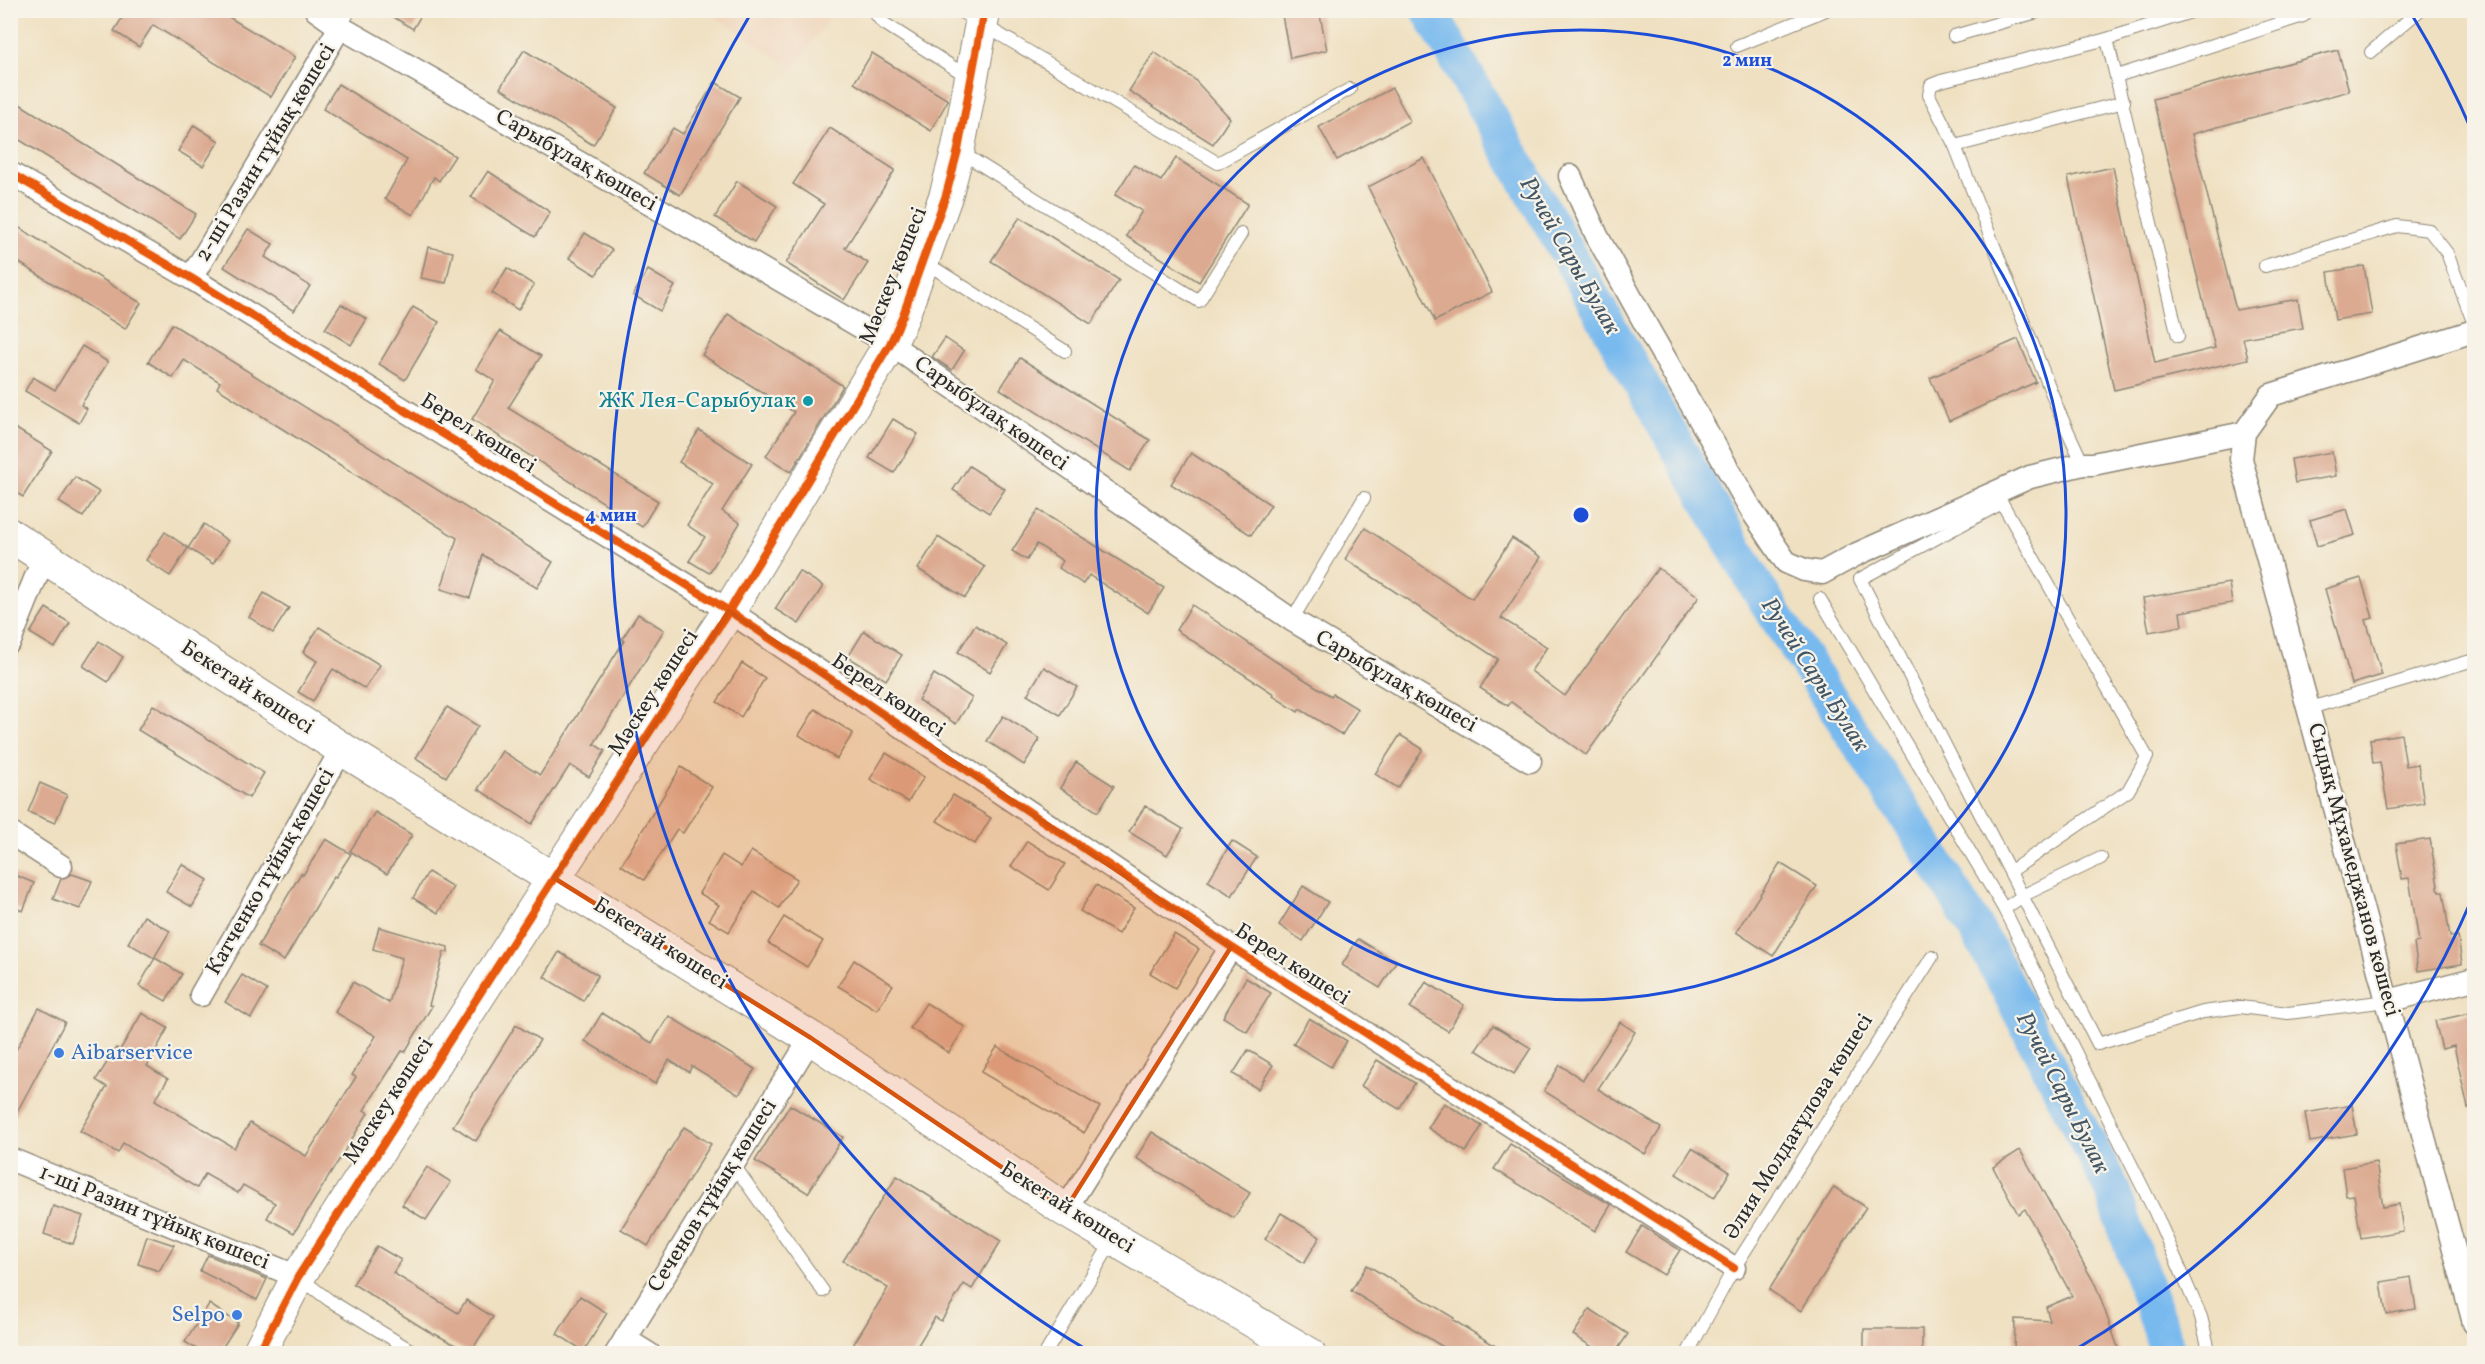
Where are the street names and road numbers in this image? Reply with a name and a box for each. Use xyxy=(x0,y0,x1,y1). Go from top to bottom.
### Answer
street label: 2-ші Разин тұйық көшесі xyxy=(188,38,344,268)
street label: Сарыбұлақ көшесі xyxy=(489,102,663,220)
street label: Мәскеу көшесі xyxy=(852,203,936,349)
street label: Сарыбұлақ көшесі xyxy=(907,349,1075,479)
street label: Берел көшесі xyxy=(414,386,542,482)
street label: Мәскеу көшесі xyxy=(601,623,707,763)
street label: Сарыбұлақ көшесі xyxy=(1309,623,1483,741)
street label: Бекетай көшесі xyxy=(174,633,320,743)
street label: Берел көшесі xyxy=(825,646,951,746)
street label: Сыдық Мұхамеджанов көшесі xyxy=(2299,720,2407,1020)
street label: Катченко тұйық көшесі xyxy=(199,763,343,981)
street label: Бекетай көшесі xyxy=(587,890,733,998)
street label: Берел көшесі xyxy=(1228,916,1356,1014)
street label: Әлия Молдағұлова көшесі xyxy=(1717,1008,1881,1246)
street label: Мәскеу көшесі xyxy=(336,1031,442,1171)
street label: Сеченов тұйық көшесі xyxy=(641,1093,785,1299)
street label: Бекетай көшесі xyxy=(994,1154,1140,1262)
street label: 1-ші Разин тұйық көшесі xyxy=(34,1157,274,1279)

